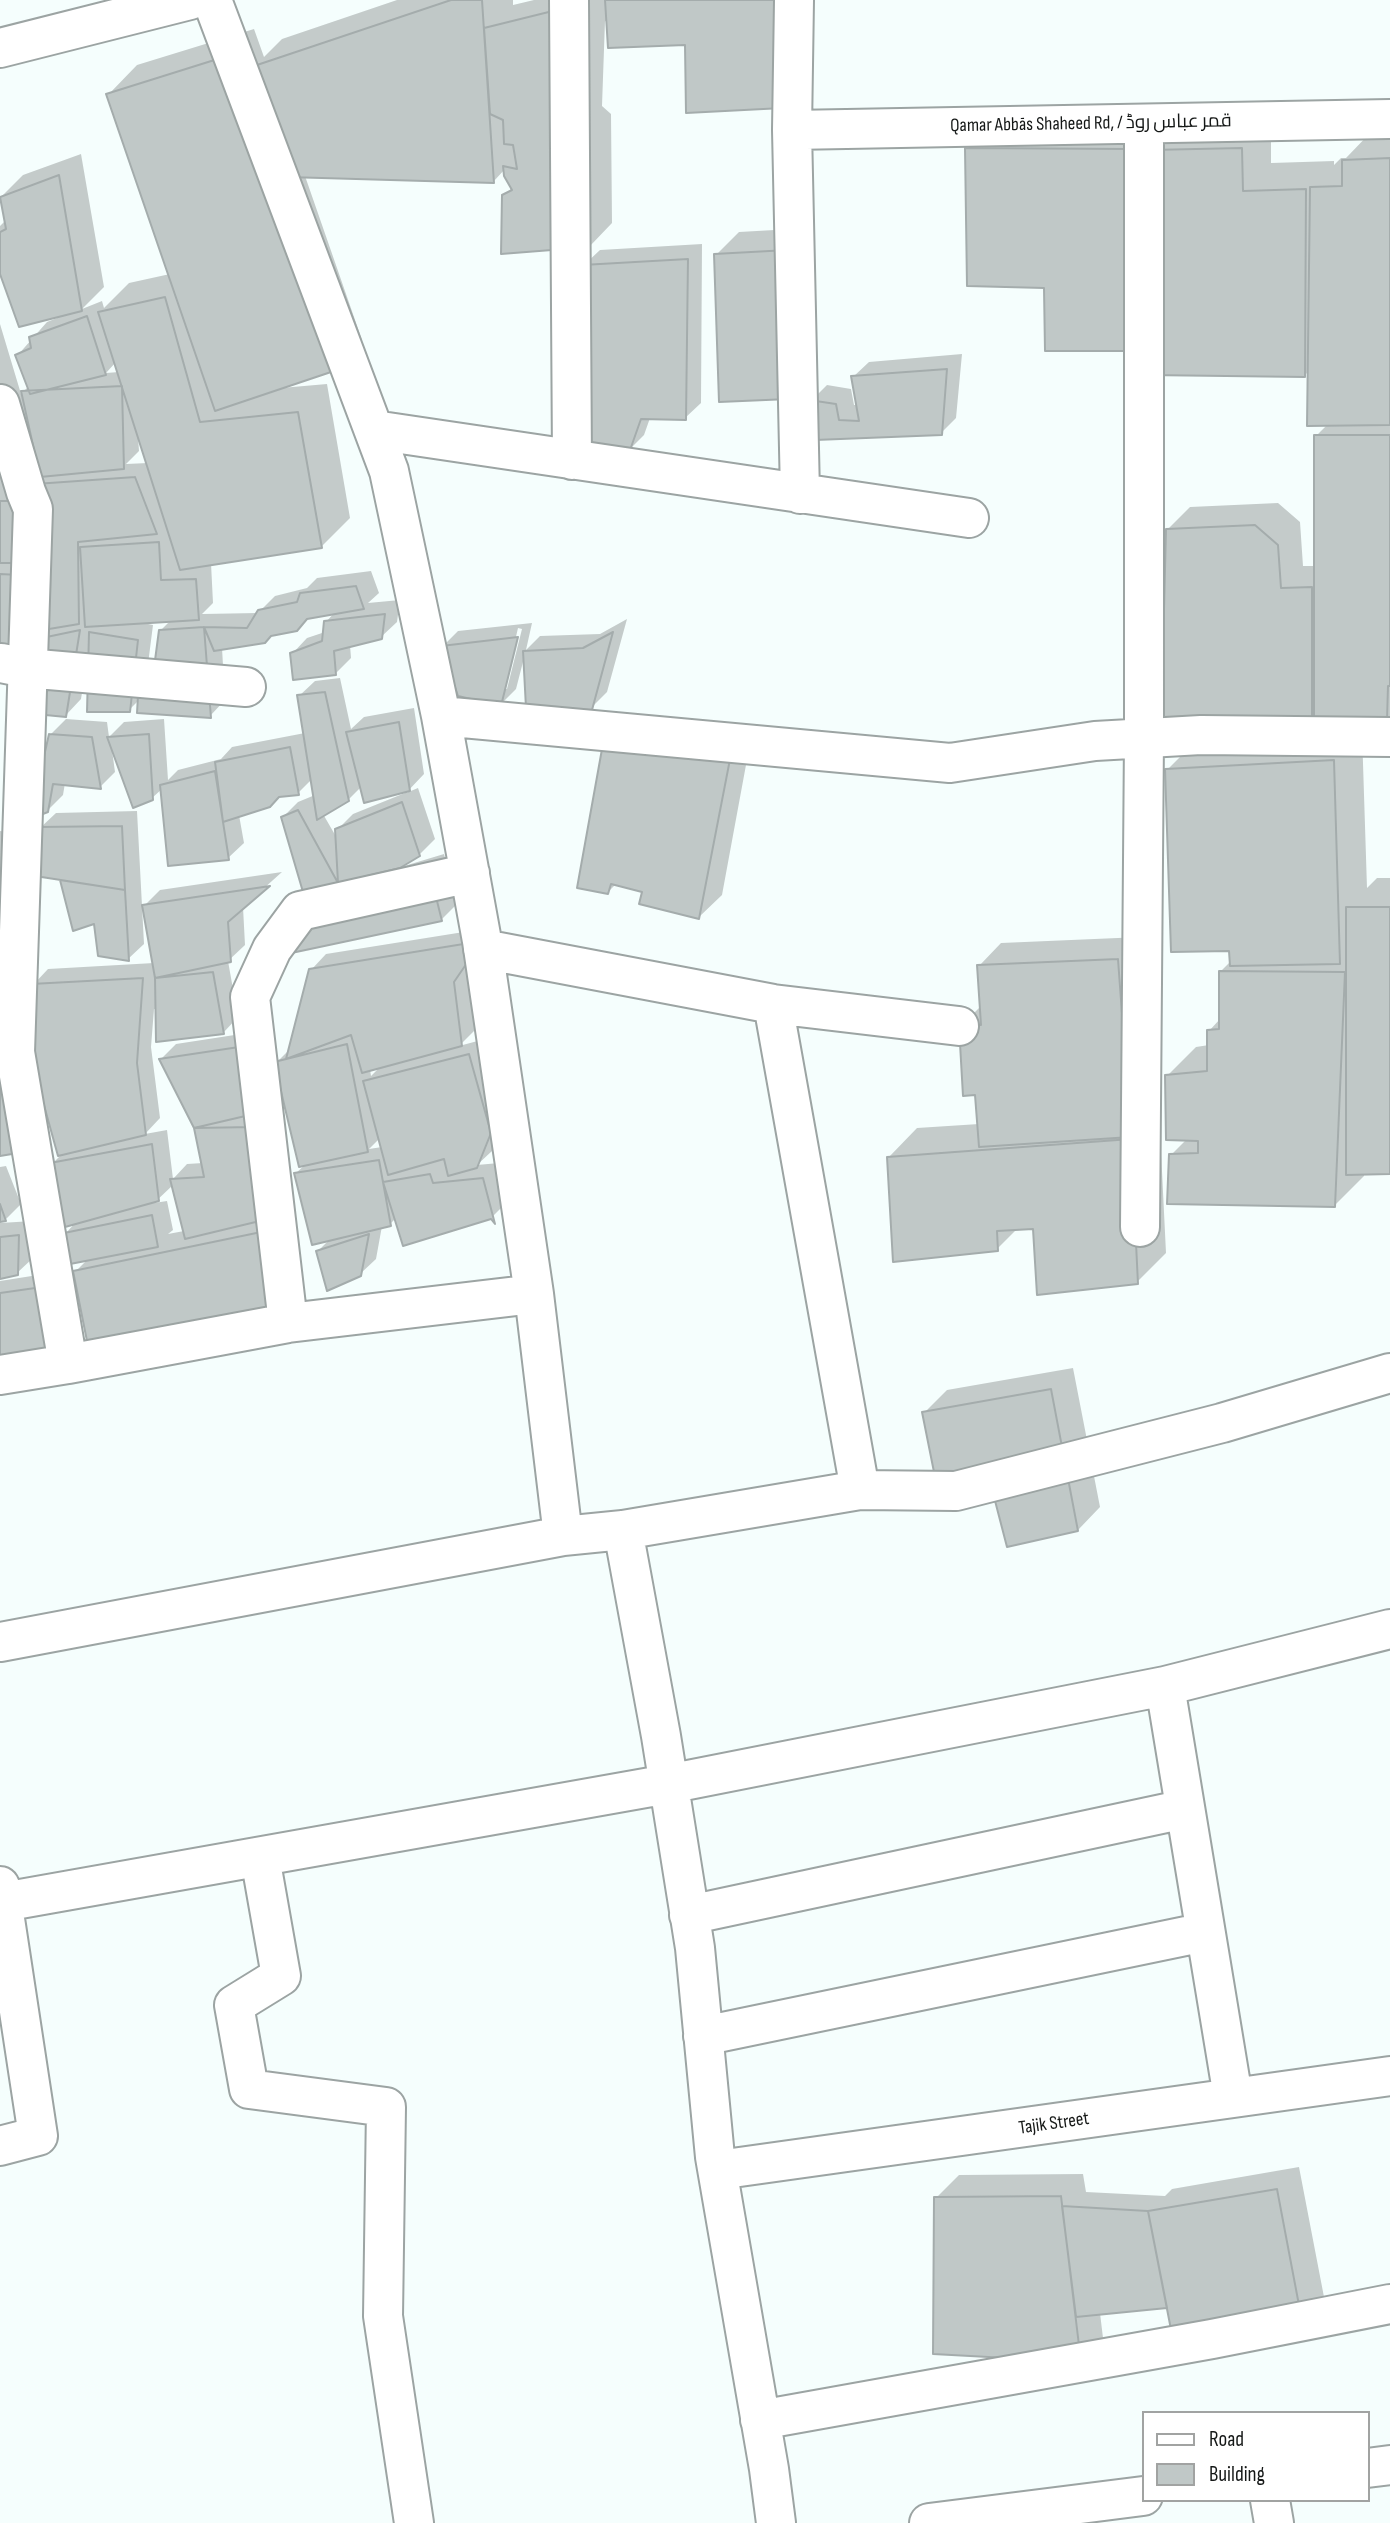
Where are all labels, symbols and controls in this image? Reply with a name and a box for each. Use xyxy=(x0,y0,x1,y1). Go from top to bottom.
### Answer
street label: Qamar Abbās Shaheed Rd, / قمر عباس روڈ xyxy=(950,110,1232,138)
street label: Tajik Street xyxy=(1017,2108,1091,2140)
legend xyxy=(1142,2411,1369,2502)
text: Road xyxy=(1209,2427,1244,2452)
text: Building xyxy=(1209,2462,1265,2487)

